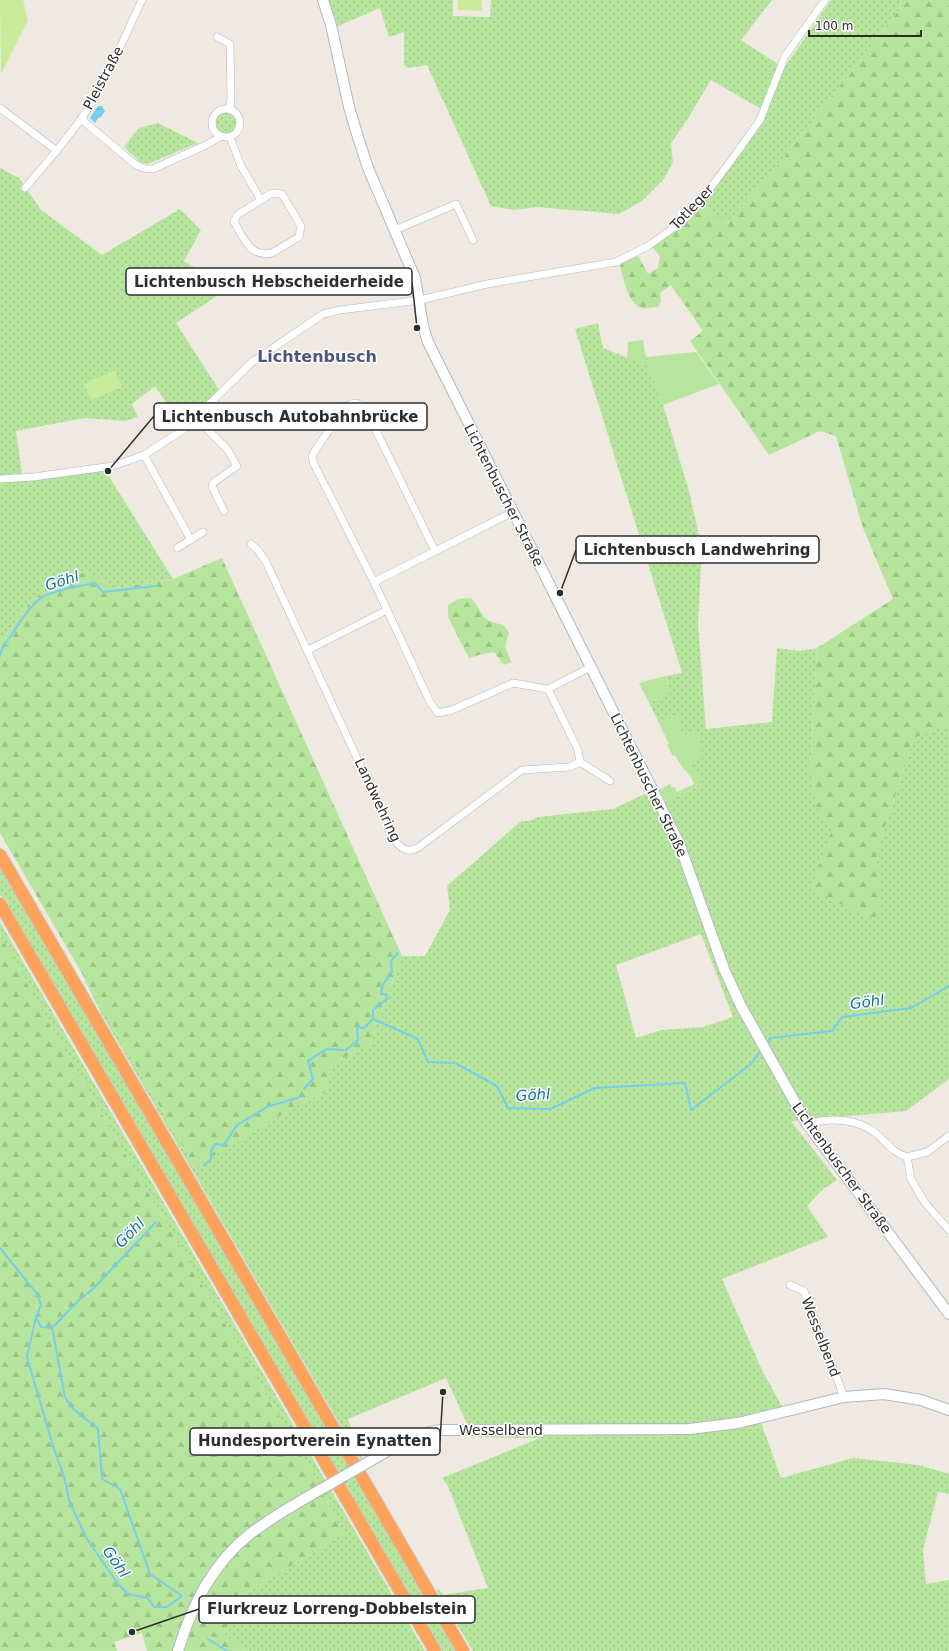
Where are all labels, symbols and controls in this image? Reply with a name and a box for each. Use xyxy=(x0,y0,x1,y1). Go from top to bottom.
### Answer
scale bar xyxy=(809,12,921,38)
text: 100 m xyxy=(815,19,853,33)
street label: Pleistraße xyxy=(80,44,126,112)
street label: Totleger xyxy=(666,181,717,234)
callout: Lichtenbusch Hebscheiderheide xyxy=(126,268,412,295)
text: Lichtenbusch Hebscheiderheide xyxy=(134,273,404,291)
district label: Lichtenbusch xyxy=(257,347,377,366)
callout: Lichtenbusch Autobahnbrücke xyxy=(154,403,427,430)
text: Lichtenbusch Autobahnbrücke xyxy=(162,408,418,426)
street label: Lichtenbuscher Straße xyxy=(461,421,547,569)
callout: Lichtenbusch Landwehring xyxy=(576,536,819,563)
text: Lichtenbusch Landwehring xyxy=(583,541,811,559)
water label: Göhl xyxy=(43,567,82,595)
street label: Lichtenbuscher Straße xyxy=(607,711,691,859)
street label: Landwehring xyxy=(352,756,404,844)
water label: Göhl xyxy=(849,991,886,1013)
water label: Göhl xyxy=(515,1085,552,1105)
street label: Lichtenbuscher Straße xyxy=(789,1099,895,1237)
water label: Göhl xyxy=(112,1214,149,1252)
street label: Wesselbend xyxy=(798,1295,844,1379)
street label: Wesselbend xyxy=(459,1422,543,1438)
callout: Hundesportverein Eynatten xyxy=(190,1428,440,1455)
text: Hundesportverein Eynatten xyxy=(198,1432,432,1450)
water label: Göhl xyxy=(99,1543,134,1582)
callout: Flurkreuz Lorreng-Dobbelstein xyxy=(199,1596,475,1623)
text: Flurkreuz Lorreng-Dobbelstein xyxy=(207,1600,467,1618)

